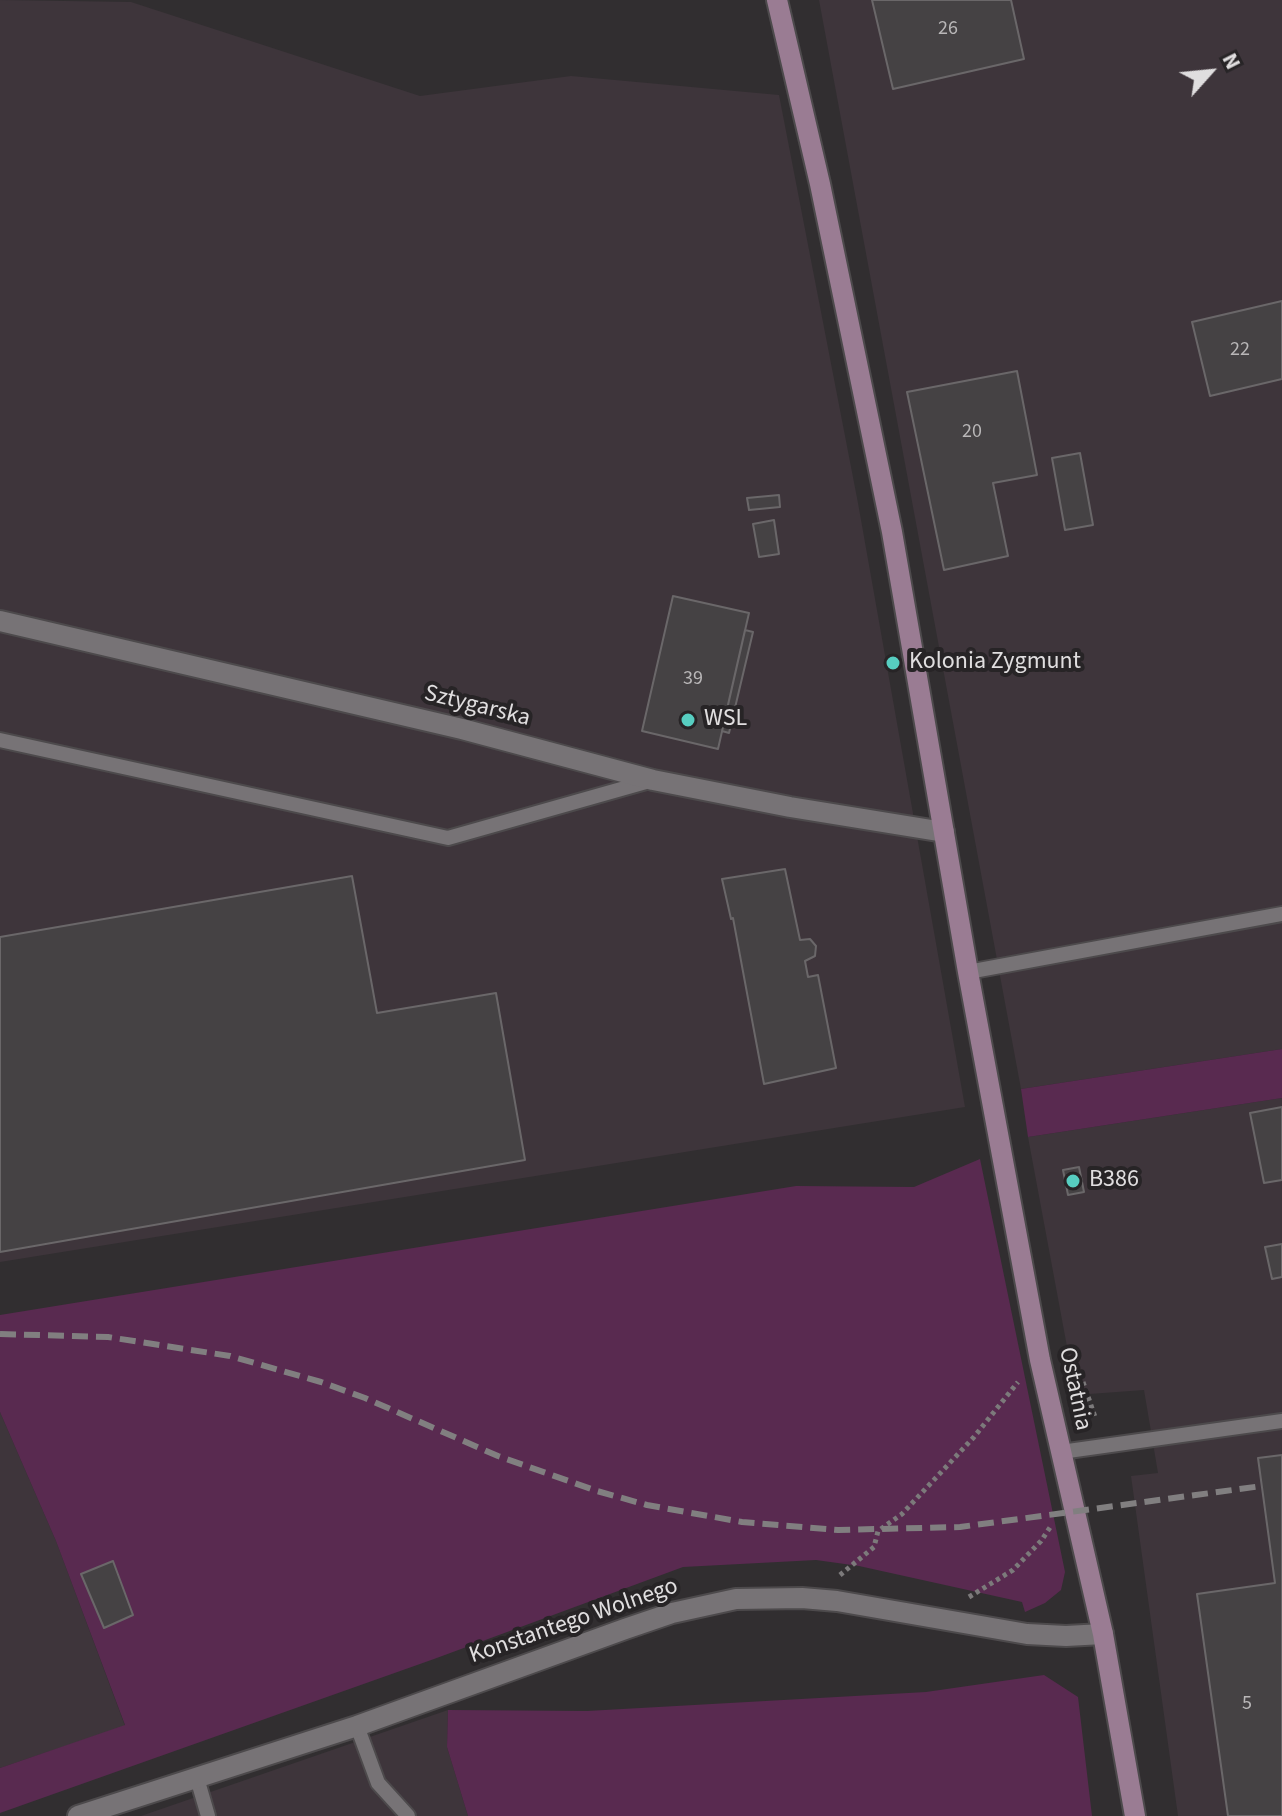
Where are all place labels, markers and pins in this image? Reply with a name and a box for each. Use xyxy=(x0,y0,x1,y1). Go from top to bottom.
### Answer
place label: Kolonia Zygmunt xyxy=(909,649,1081,677)
marker: Kolonia Zygmunt xyxy=(884,654,902,672)
place label: WSL xyxy=(704,706,747,734)
marker: WSL xyxy=(679,711,697,729)
place label: B386 xyxy=(1089,1167,1139,1195)
marker: B386 xyxy=(1064,1172,1082,1190)

